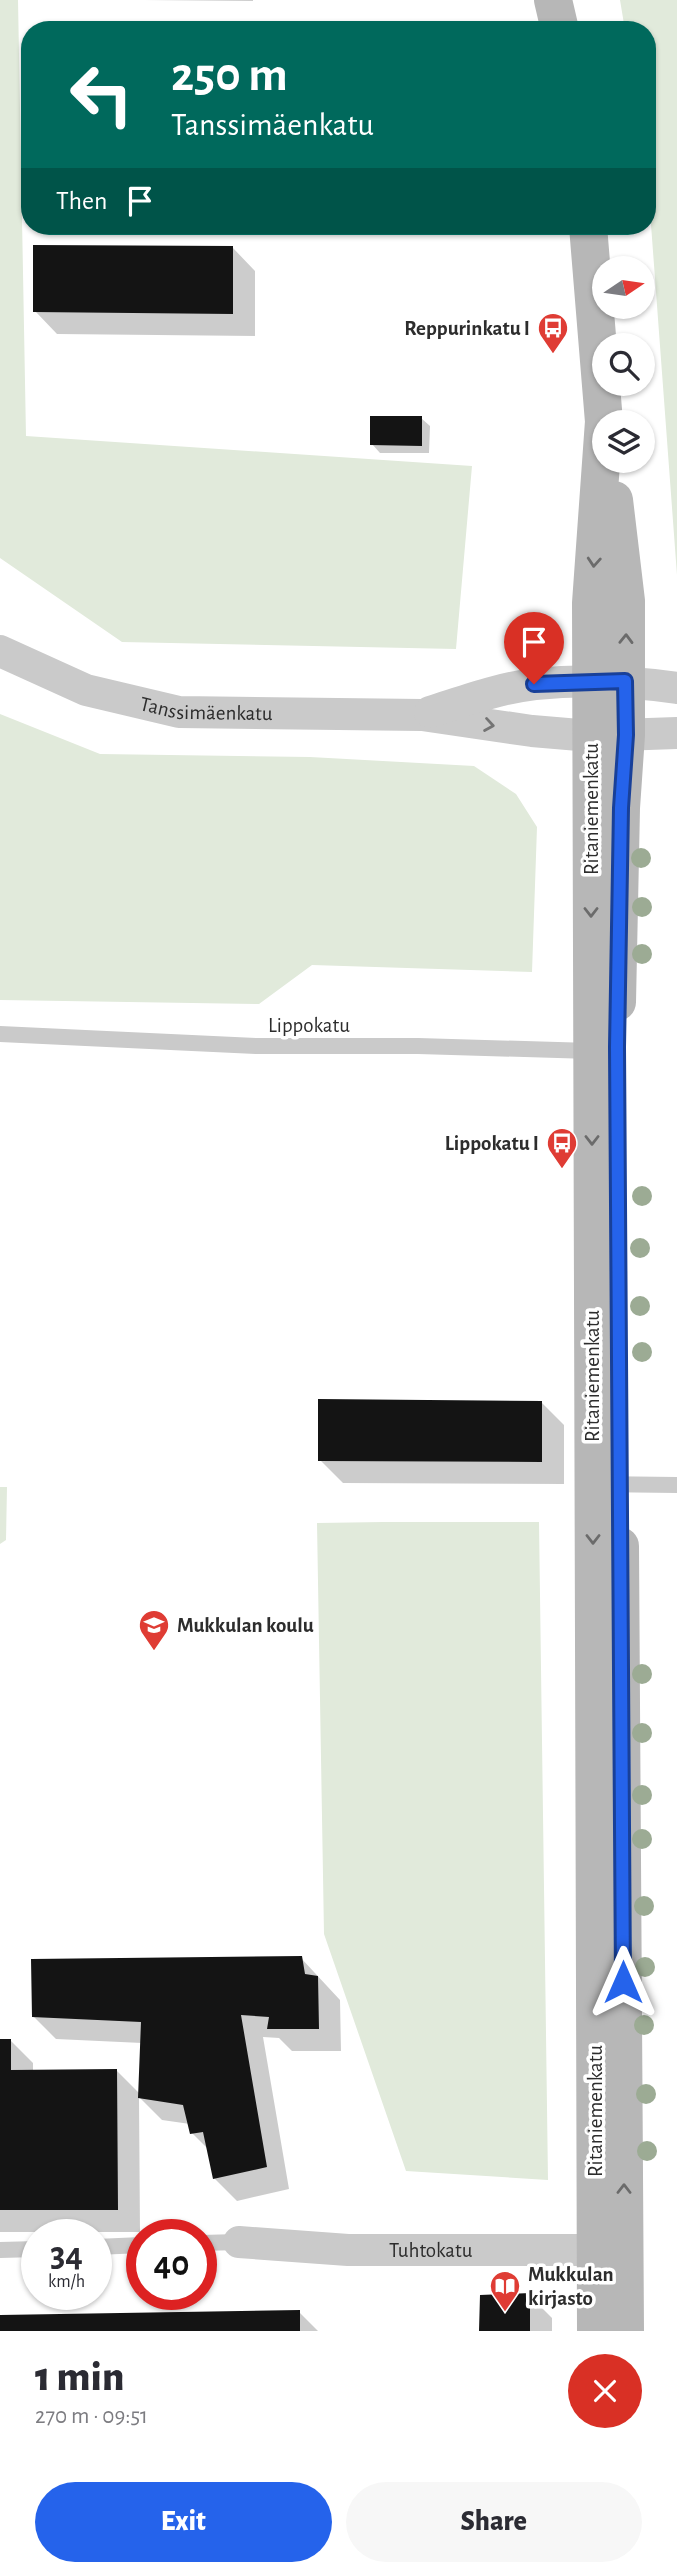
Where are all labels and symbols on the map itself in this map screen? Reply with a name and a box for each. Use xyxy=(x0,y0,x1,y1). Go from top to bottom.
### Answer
north arrow xyxy=(592,256,654,318)
bus stop icon: Reppurinkatu I xyxy=(536,311,570,355)
place label: Reppurinkatu I xyxy=(404,318,530,339)
one-way arrow xyxy=(586,557,601,568)
pin xyxy=(504,612,564,684)
one-way arrow xyxy=(618,633,634,644)
street label: Tanssimäenkatu xyxy=(138,693,273,724)
one-way arrow xyxy=(483,717,495,732)
street label: Ritaniemenkatu xyxy=(581,743,602,875)
one-way arrow xyxy=(583,907,599,918)
street label: Lippokatu xyxy=(268,1015,350,1036)
bus stop icon: Lippokatu I xyxy=(545,1126,579,1170)
place label: Lippokatu I xyxy=(445,1133,539,1154)
one-way arrow xyxy=(584,1135,600,1145)
street label: Ritaniemenkatu xyxy=(582,1310,603,1442)
one-way arrow xyxy=(585,1534,601,1544)
school or university icon: Mukkulan koulu xyxy=(137,1608,171,1652)
place label: Mukkulan koulu xyxy=(177,1615,314,1636)
position arrow xyxy=(586,1945,660,2019)
street label: Ritaniemenkatu xyxy=(585,2045,606,2177)
one-way arrow xyxy=(616,2184,632,2194)
speed limit sign: 40 xyxy=(126,2219,217,2310)
street label: Tuhtokatu xyxy=(389,2240,473,2261)
place label: Mukkulan kirjasto xyxy=(528,2264,614,2309)
library icon: Mukkulan kirjasto xyxy=(488,2269,522,2313)

